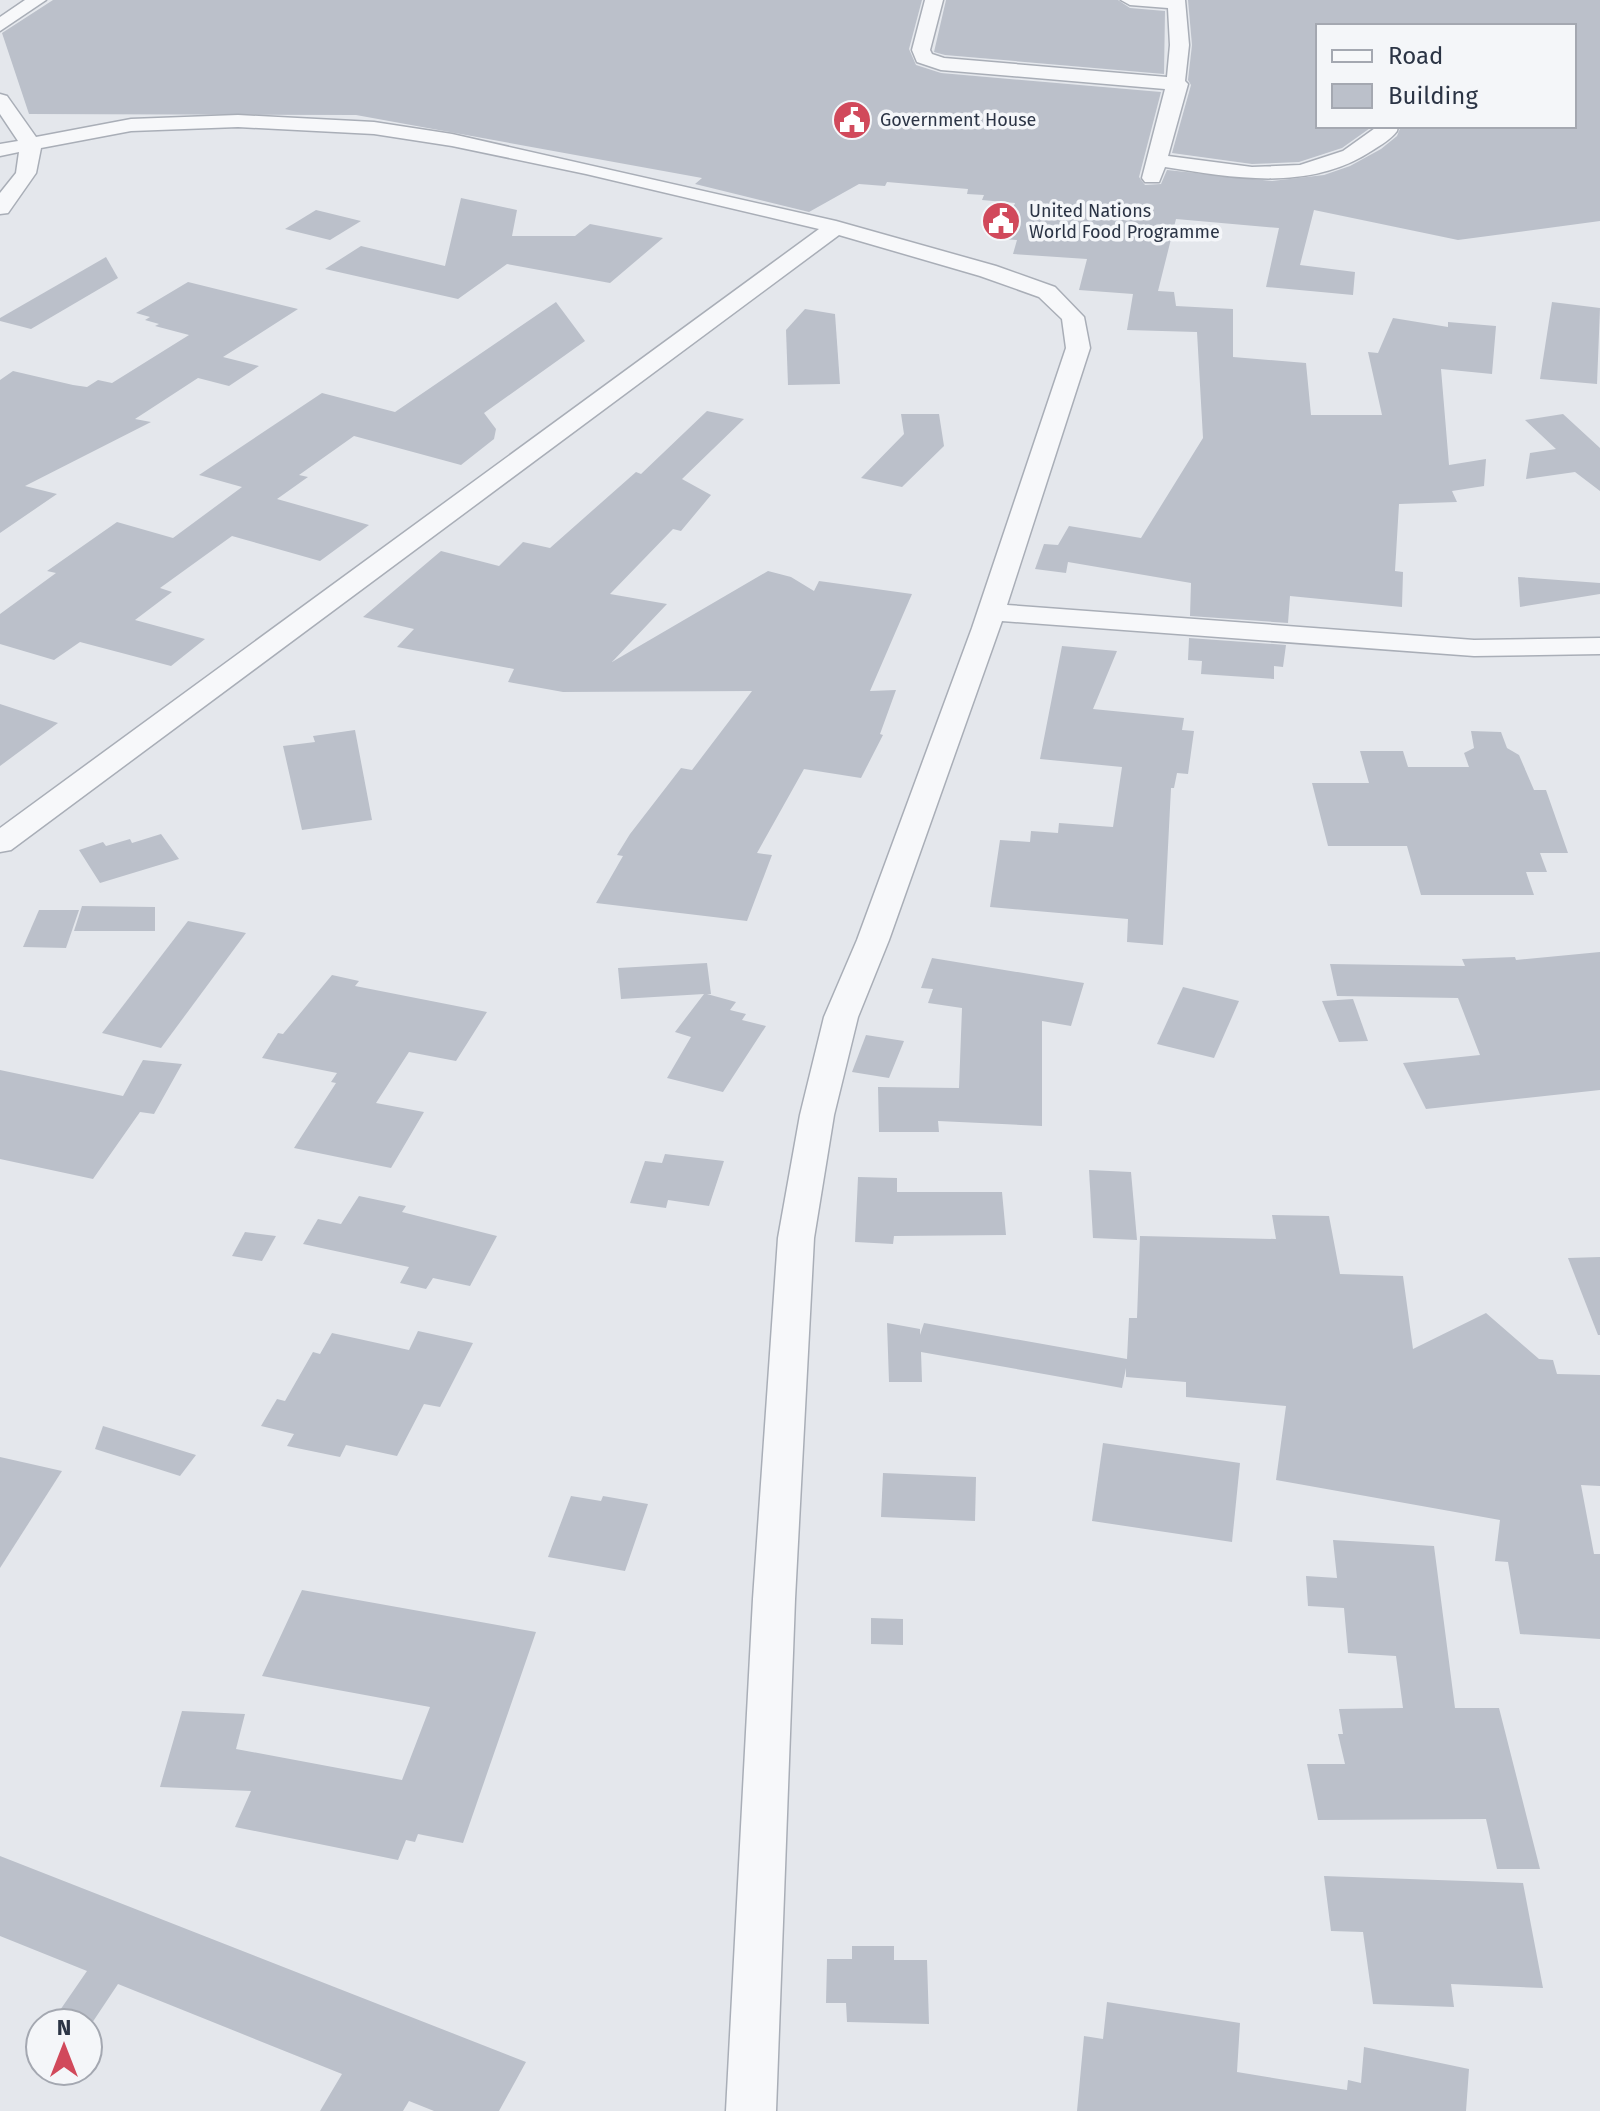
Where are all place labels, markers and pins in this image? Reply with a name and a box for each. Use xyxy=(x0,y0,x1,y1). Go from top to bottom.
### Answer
public building icon: Government House xyxy=(831,99,873,141)
place label: Government House xyxy=(880,109,1036,131)
public building icon: United Nations World Food Programme xyxy=(980,200,1022,242)
place label: United Nations World Food Programme xyxy=(1029,200,1220,243)

